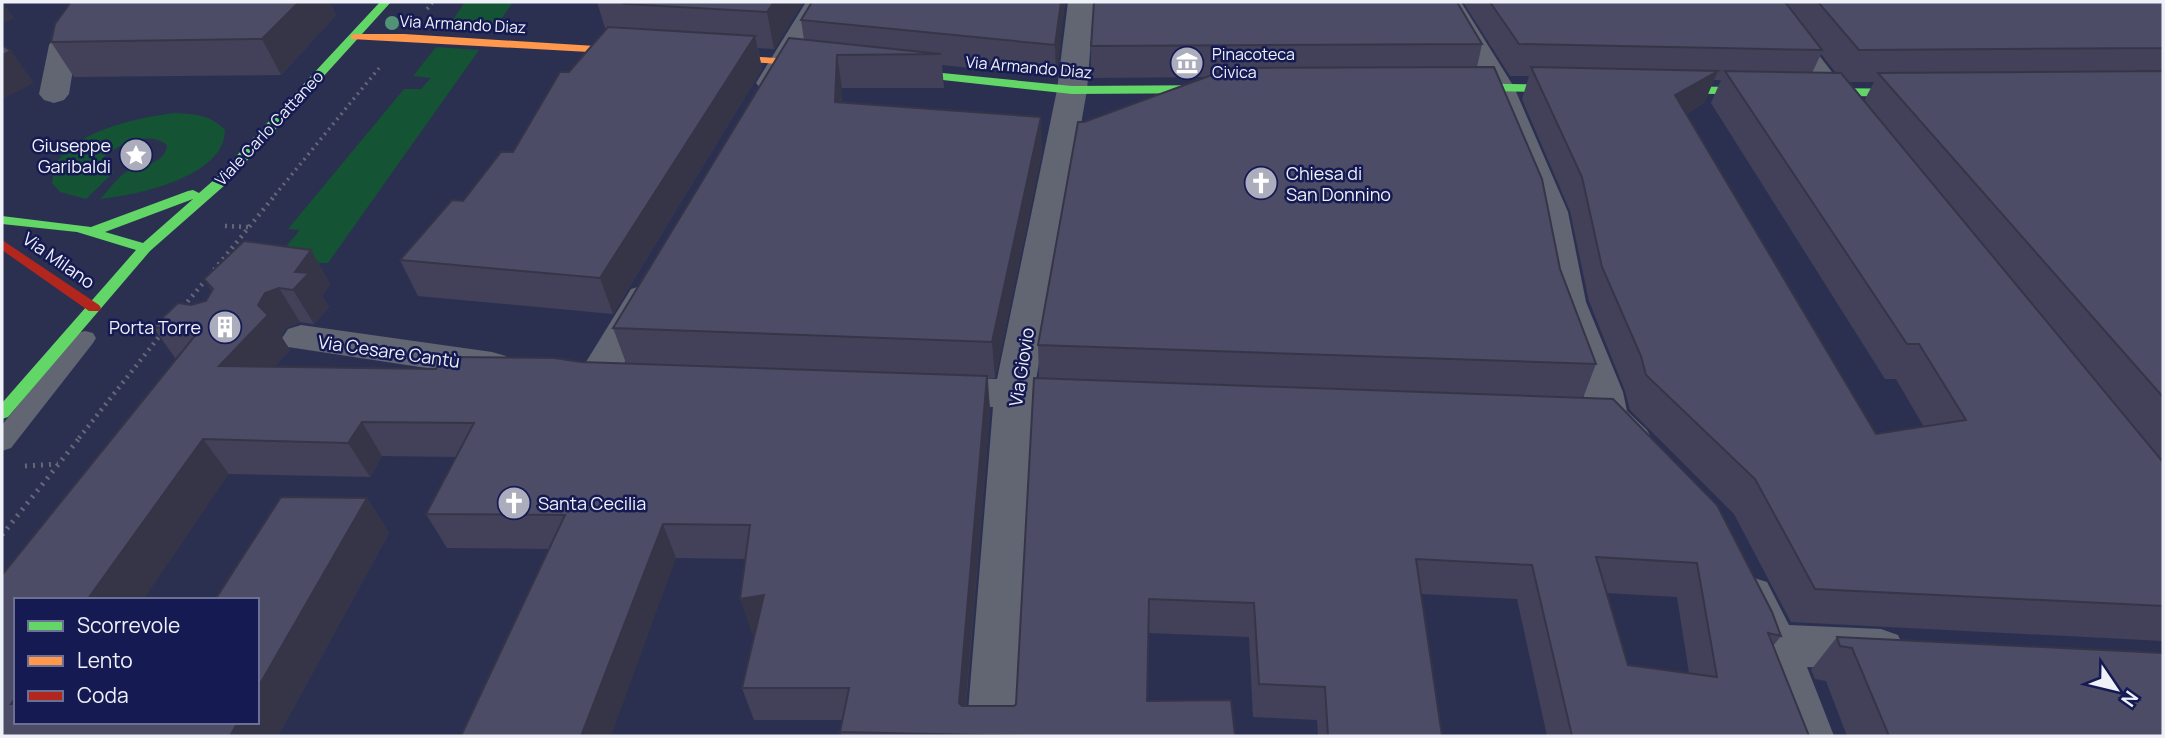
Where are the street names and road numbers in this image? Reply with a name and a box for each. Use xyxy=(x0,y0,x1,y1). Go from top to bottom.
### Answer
street label: Via Armando Diaz xyxy=(399,10,527,38)
street label: Via Armando Diaz xyxy=(965,51,1093,83)
street label: Viale Carlo Cattaneo xyxy=(210,66,328,190)
street label: Via Milano xyxy=(18,226,100,294)
street label: Via Giovio xyxy=(1003,326,1039,408)
street label: Via Cesare Cantù xyxy=(316,329,462,373)

